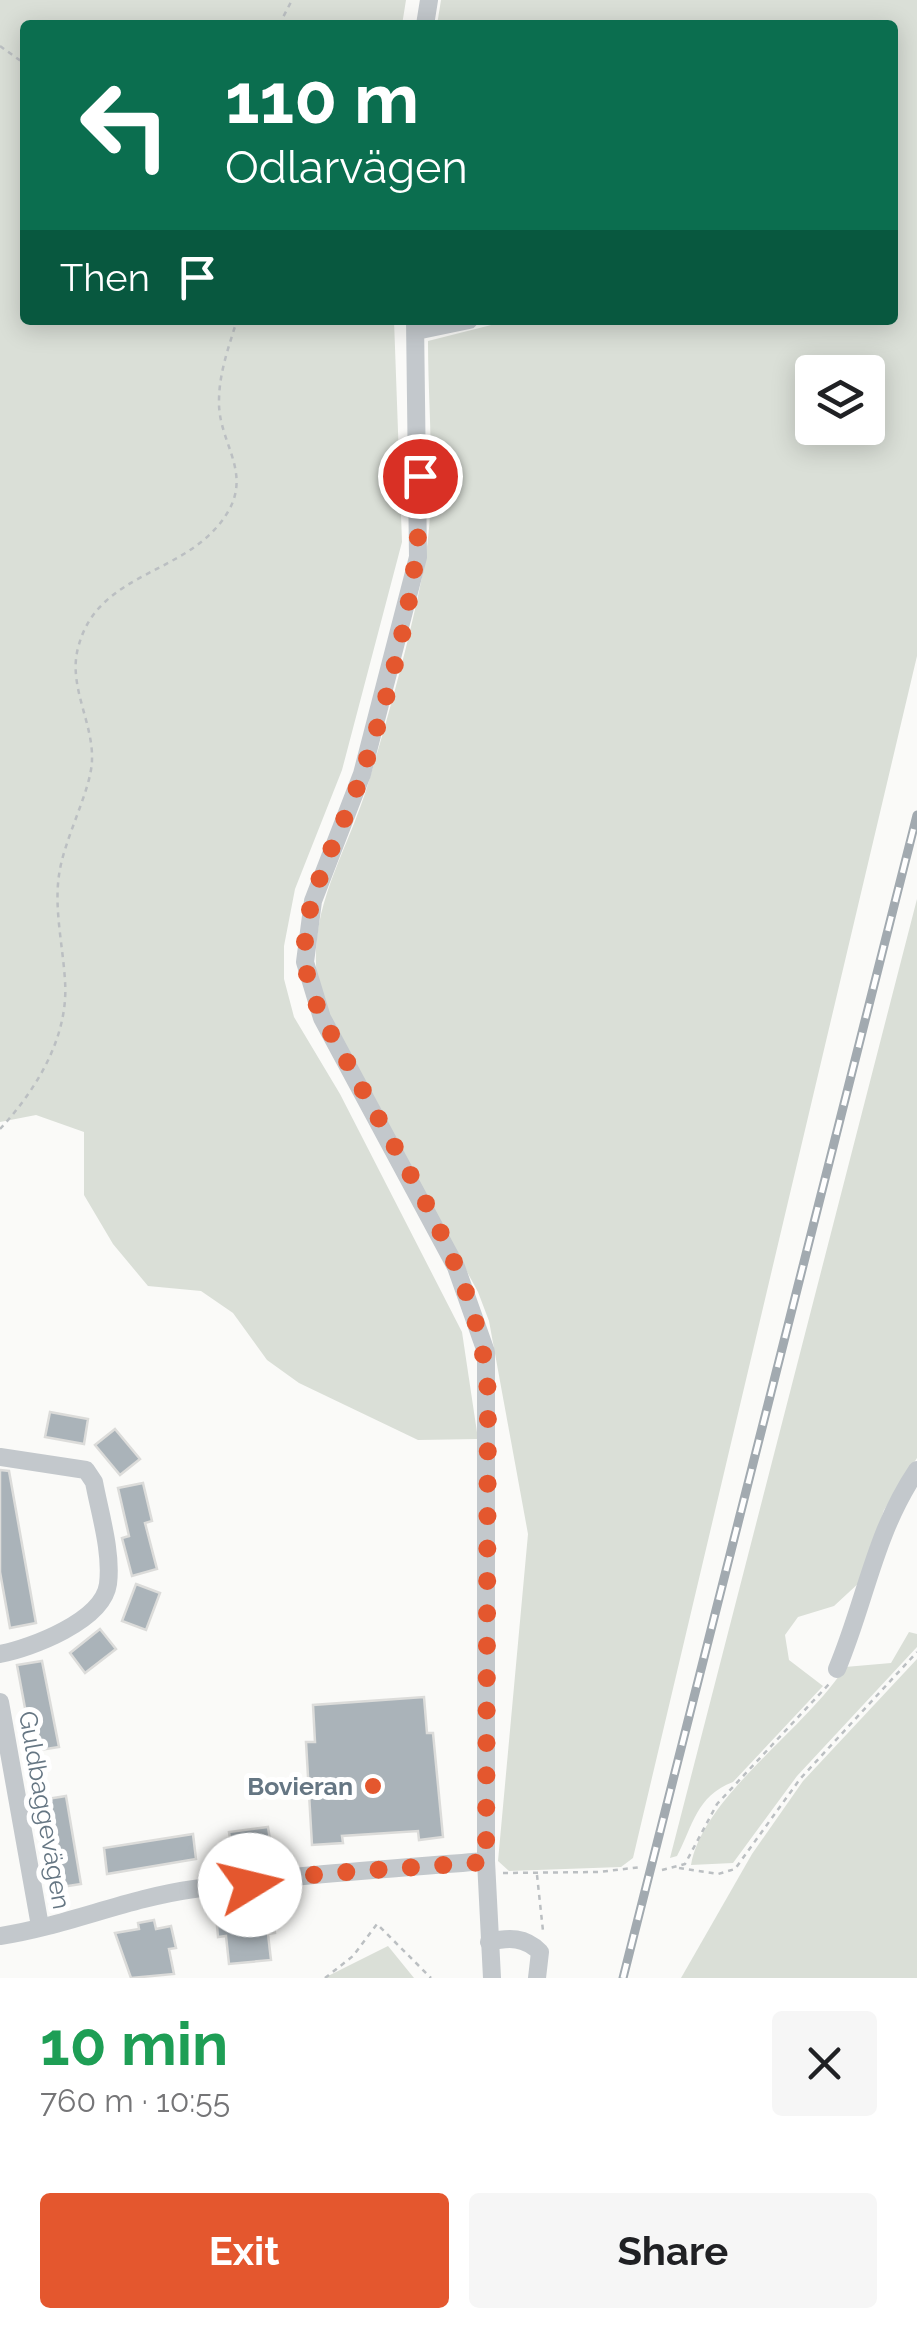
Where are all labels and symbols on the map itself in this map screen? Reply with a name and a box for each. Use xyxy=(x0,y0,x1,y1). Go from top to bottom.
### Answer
pin xyxy=(378,434,463,519)
street label: Guldbaggevägen xyxy=(13,1709,77,1911)
place label: Bovieran xyxy=(247,1771,353,1801)
marker: Bovieran xyxy=(362,1775,384,1797)
position arrow xyxy=(198,1833,302,1937)

